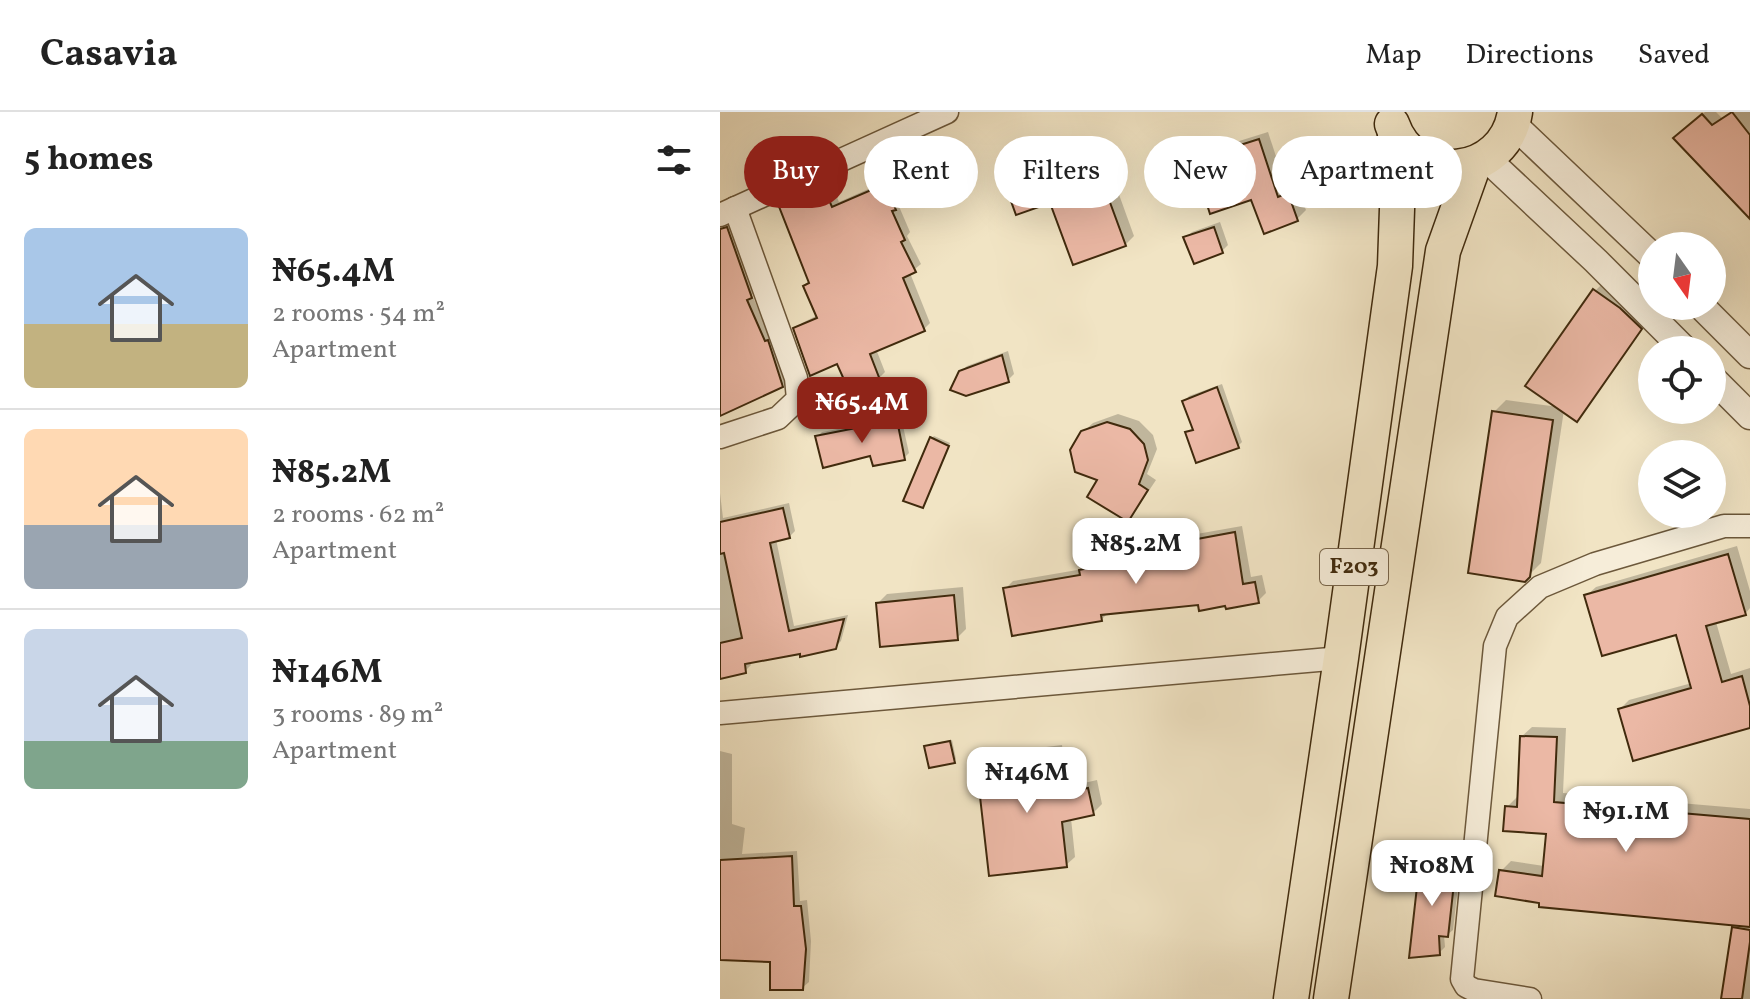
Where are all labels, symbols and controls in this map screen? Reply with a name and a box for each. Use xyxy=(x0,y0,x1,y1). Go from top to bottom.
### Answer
text: Casavia xyxy=(40,29,178,82)
text: Map xyxy=(1366,36,1422,75)
text: Directions xyxy=(1466,36,1594,75)
text: Saved xyxy=(1638,36,1710,75)
chip: Buy xyxy=(744,136,848,208)
chip: Rent xyxy=(864,136,978,208)
chip: Filters xyxy=(994,136,1128,208)
chip: New xyxy=(1144,136,1256,208)
chip: Apartment xyxy=(1272,136,1462,208)
text: 5 homes xyxy=(24,137,154,184)
icon: filters xyxy=(652,138,696,182)
north arrow xyxy=(1638,232,1726,320)
map controls xyxy=(1638,232,1726,528)
text: ₦65.4M xyxy=(272,249,395,296)
icon: home xyxy=(88,260,184,356)
text: 2 rooms · 54 m² xyxy=(272,296,445,332)
text: Apartment xyxy=(272,332,397,368)
button: locate xyxy=(1638,336,1726,424)
pin: ₦65.4M xyxy=(797,377,927,445)
text: ₦65.4M xyxy=(815,385,909,421)
button: layers xyxy=(1638,440,1726,528)
text: ₦85.2M xyxy=(272,450,391,497)
icon: home xyxy=(88,461,184,557)
text: 2 rooms · 62 m² xyxy=(272,497,444,533)
pin: ₦85.2M xyxy=(1071,518,1201,586)
text: ₦85.2M xyxy=(1090,526,1182,562)
text: Apartment xyxy=(272,533,397,569)
road number: F203 xyxy=(1320,549,1388,585)
text: ₦146M xyxy=(272,650,382,697)
icon: home xyxy=(88,661,184,757)
text: 3 rooms · 89 m² xyxy=(272,697,443,733)
text: Apartment xyxy=(272,733,397,769)
pin: ₦146M xyxy=(971,747,1083,815)
text: ₦146M xyxy=(985,755,1069,791)
pin: ₦91.1M xyxy=(1561,786,1691,854)
text: ₦91.1M xyxy=(1583,794,1669,830)
pin: ₦108M xyxy=(1376,840,1488,908)
text: ₦108M xyxy=(1390,848,1474,884)

